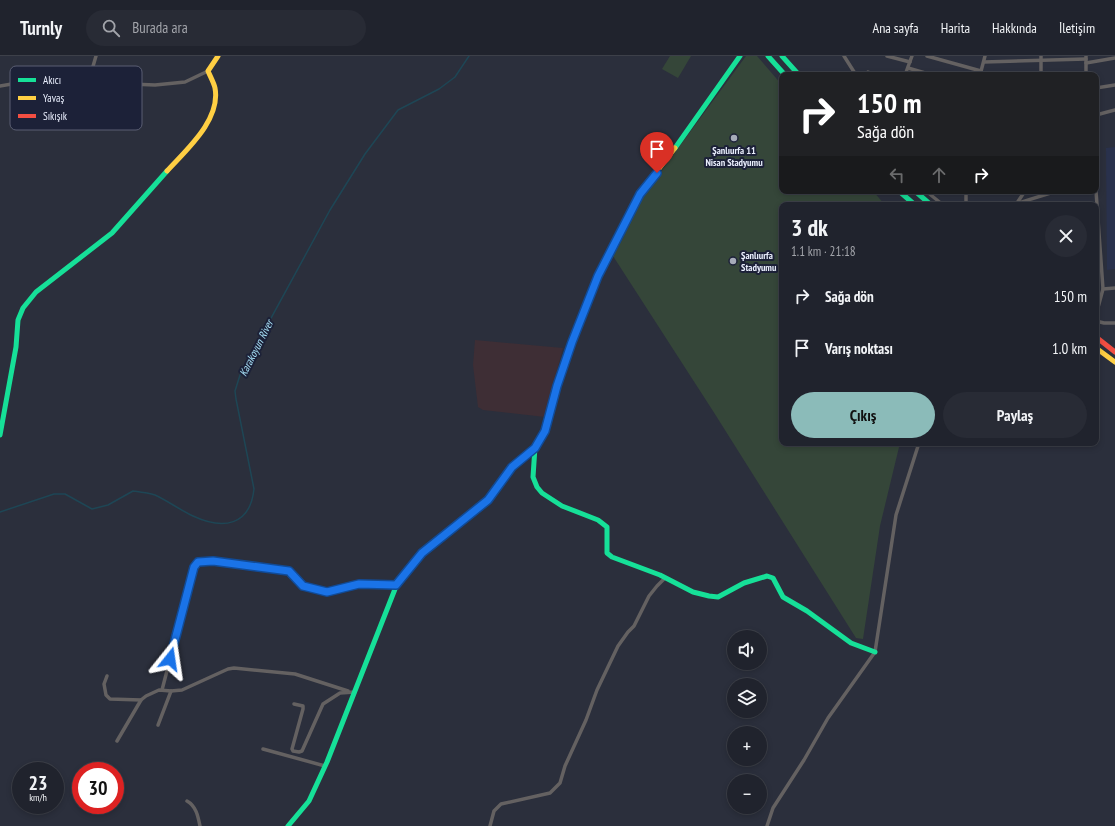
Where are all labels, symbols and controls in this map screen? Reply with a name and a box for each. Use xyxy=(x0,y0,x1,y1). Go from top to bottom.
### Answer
search box xyxy=(86,10,366,46)
text: Turnly xyxy=(20,16,62,40)
icon: search xyxy=(100,17,122,39)
text: Burada ara xyxy=(132,18,188,37)
text: Ana sayfa xyxy=(873,19,919,37)
text: Harita xyxy=(941,19,970,37)
text: Hakkında xyxy=(992,19,1037,37)
text: İletişim xyxy=(1059,19,1095,37)
legend xyxy=(10,66,142,130)
text: Akıcı xyxy=(43,73,61,87)
text: 150 m xyxy=(857,84,921,121)
icon: right xyxy=(791,88,843,140)
text: Yavaş xyxy=(43,91,64,105)
text: Sıkışık xyxy=(43,109,68,123)
text: Sağa dön xyxy=(857,120,914,143)
pin xyxy=(640,132,674,173)
marker: Şanlıurfa 11 Nisan Stadyumu xyxy=(729,133,739,143)
icon: arrive xyxy=(646,138,668,160)
place label: Şanlıurfa 11 Nisan Stadyumu xyxy=(705,144,763,169)
icon: left xyxy=(886,164,908,186)
icon: ahead xyxy=(928,164,950,186)
icon: right xyxy=(970,164,992,186)
text: 3 dk xyxy=(791,212,828,243)
button: close xyxy=(1045,215,1087,257)
text: 1.1 km · 21:18 xyxy=(791,243,856,260)
place label: Şanlıurfa Stadyumu xyxy=(741,249,777,274)
marker: Şanlıurfa Stadyumu xyxy=(728,256,738,266)
icon: right xyxy=(791,285,813,307)
text: Sağa dön xyxy=(825,287,874,306)
text: 150 m xyxy=(1054,287,1087,306)
water label: Karakoyun River xyxy=(236,316,277,379)
icon: arrive xyxy=(791,337,813,359)
text: Varış noktası xyxy=(825,339,893,358)
text: 1.0 km xyxy=(1052,339,1087,358)
button: Çıkış xyxy=(791,392,935,438)
button: Paylaş xyxy=(943,392,1087,438)
map controls xyxy=(727,630,767,814)
button: sound xyxy=(727,630,767,670)
position arrow xyxy=(149,638,191,680)
button: layers xyxy=(727,678,767,718)
button: + xyxy=(727,726,767,766)
speed limit sign: 30 xyxy=(72,762,124,814)
text: 23 xyxy=(28,770,48,796)
button: − xyxy=(727,774,767,814)
text: km/h xyxy=(29,791,47,804)

